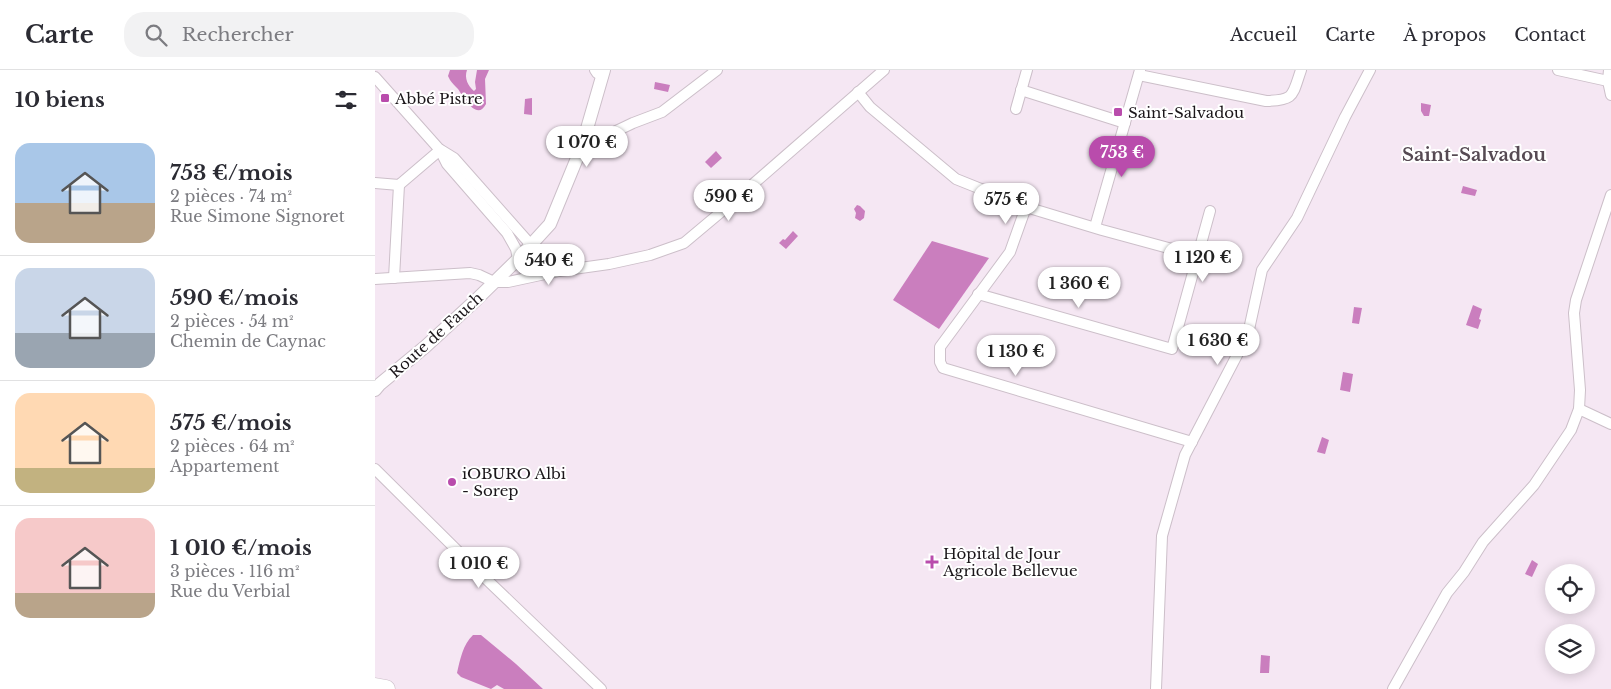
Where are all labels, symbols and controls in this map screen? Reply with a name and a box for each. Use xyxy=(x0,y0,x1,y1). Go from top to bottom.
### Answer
search box xyxy=(124,12,474,57)
text: Carte xyxy=(25,20,94,49)
icon: search xyxy=(142,21,170,49)
text: Rechercher xyxy=(182,23,294,46)
text: Accueil xyxy=(1230,24,1297,46)
text: Carte xyxy=(1325,24,1375,46)
text: À propos xyxy=(1403,24,1486,46)
text: Contact xyxy=(1514,24,1586,46)
icon: filters xyxy=(332,86,360,114)
text: 10 biens xyxy=(15,87,105,113)
place label: Abbé Pistre xyxy=(394,89,483,108)
marker: Abbé Pistre xyxy=(379,92,391,104)
place label: Saint-Salvadou xyxy=(1128,103,1244,122)
marker: Saint-Salvadou xyxy=(1112,106,1124,118)
pin: 1 070 € xyxy=(541,126,633,168)
text: 1 070 € xyxy=(557,132,617,152)
pin: 753 € xyxy=(1087,136,1157,178)
text: 753 € xyxy=(1100,142,1144,162)
district label: Saint-Salvadou xyxy=(1402,144,1546,166)
text: 753 €/mois xyxy=(170,160,292,186)
icon: home xyxy=(55,163,115,223)
pin: 590 € xyxy=(694,180,764,222)
pin: 575 € xyxy=(971,182,1041,225)
text: 2 pièces · 74 m² xyxy=(170,186,292,206)
text: 590 € xyxy=(705,186,753,206)
text: 575 € xyxy=(984,189,1028,209)
text: Rue Simone Signoret xyxy=(170,206,345,226)
pin: 1 120 € xyxy=(1157,240,1249,283)
pin: 540 € xyxy=(514,244,584,286)
text: 1 120 € xyxy=(1174,247,1232,267)
text: 540 € xyxy=(525,250,573,270)
pin: 1 360 € xyxy=(1033,266,1125,309)
text: 1 360 € xyxy=(1049,273,1109,293)
text: 590 €/mois xyxy=(170,285,299,311)
icon: home xyxy=(55,288,115,348)
street label: Route de Fauch xyxy=(385,288,487,382)
text: 2 pièces · 54 m² xyxy=(170,311,293,331)
pin: 1 630 € xyxy=(1172,324,1264,366)
text: 1 630 € xyxy=(1188,330,1248,350)
text: Chemin de Caynac xyxy=(170,331,326,351)
pin: 1 130 € xyxy=(970,334,1062,377)
text: 1 130 € xyxy=(988,341,1044,361)
text: 575 €/mois xyxy=(170,410,292,436)
icon: home xyxy=(55,413,115,473)
text: 2 pièces · 64 m² xyxy=(170,436,295,456)
text: Appartement xyxy=(170,456,279,476)
place label: iOBURO Albi - Sorep xyxy=(462,464,566,500)
marker: iOBURO Albi - Sorep xyxy=(446,476,458,488)
text: 1 010 €/mois xyxy=(170,535,312,561)
icon: home xyxy=(55,538,115,598)
place label: Hôpital de Jour Agricole Bellevue xyxy=(942,544,1078,580)
pin: 1 010 € xyxy=(433,546,525,589)
text: 1 010 € xyxy=(450,553,508,573)
marker: Hôpital de Jour Agricole Bellevue xyxy=(925,555,939,569)
text: 3 pièces · 116 m² xyxy=(170,561,300,581)
map controls xyxy=(1545,564,1595,674)
button: locate xyxy=(1545,564,1595,614)
text: Rue du Verbial xyxy=(170,581,291,601)
button: layers xyxy=(1545,624,1595,674)

